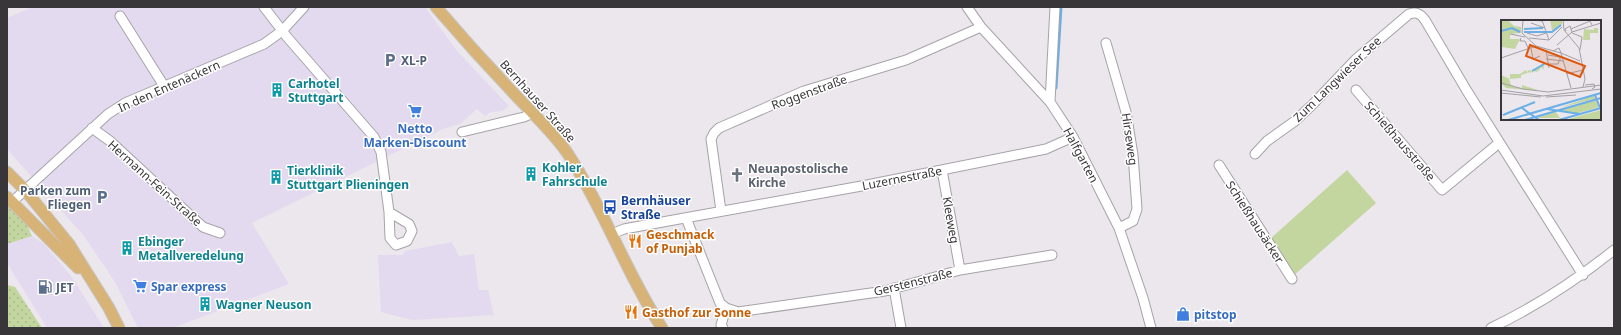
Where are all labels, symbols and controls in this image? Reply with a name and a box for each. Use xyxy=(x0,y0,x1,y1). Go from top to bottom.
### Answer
inset map xyxy=(1501,20,1601,120)
street label: Zum Langwieser See xyxy=(1289,32,1385,126)
parking icon: XL-P xyxy=(382,52,398,68)
place label: XL-P xyxy=(401,52,427,69)
street label: In den Entenäckern xyxy=(115,56,223,116)
street label: Bernhauser Straße xyxy=(496,56,580,146)
street label: Roggenstraße xyxy=(769,70,849,114)
place label: Carhotel Stuttgart xyxy=(288,75,343,106)
building icon: Carhotel Stuttgart xyxy=(269,82,285,98)
street label: Schießhausstraße xyxy=(1361,98,1439,185)
supermarket icon: Netto Marken-Discount xyxy=(407,103,423,119)
street label: Hirseweg xyxy=(1118,112,1142,166)
place label: Netto Marken-Discount xyxy=(363,120,467,151)
street label: Halfgarten xyxy=(1059,124,1103,186)
street label: Hermann-Fein-Straße xyxy=(104,136,206,230)
place label: Kohler Fahrschule xyxy=(542,159,608,190)
place label: Neuapostolische Kirche xyxy=(748,160,848,191)
place label: Tierklinik Stuttgart Plieningen xyxy=(287,162,409,193)
street label: Luzernestraße xyxy=(861,162,944,194)
building icon: Kohler Fahrschule xyxy=(523,166,539,182)
church icon: Neuapostolische Kirche xyxy=(729,167,745,183)
building icon: Tierklinik Stuttgart Plieningen xyxy=(268,169,284,185)
street label: Schießhausäcker xyxy=(1222,177,1288,267)
place label: Parken zum Fliegen xyxy=(20,182,91,213)
parking icon: Parken zum Fliegen xyxy=(94,189,110,205)
place label: Bernhäuser Straße xyxy=(621,192,691,223)
street label: Kleeweg xyxy=(939,195,963,245)
bus stop icon: Bernhäuser Straße xyxy=(602,199,618,215)
place label: Geschmack of Punjab xyxy=(646,226,715,257)
place label: Ebinger Metallveredelung xyxy=(138,233,244,264)
restaurant icon: Geschmack of Punjab xyxy=(627,233,643,249)
building icon: Ebinger Metallveredelung xyxy=(119,240,135,256)
street label: Gerstenstraße xyxy=(872,264,954,300)
supermarket icon: Spar express xyxy=(132,278,148,294)
place label: Spar express xyxy=(151,278,227,295)
fuel station icon: JET xyxy=(37,279,53,295)
place label: JET xyxy=(55,279,74,296)
building icon: Wagner Neuson xyxy=(197,296,213,312)
place label: Wagner Neuson xyxy=(216,296,312,313)
restaurant icon: Gasthof zur Sonne xyxy=(623,304,639,320)
place label: Gasthof zur Sonne xyxy=(642,304,751,321)
shop icon: pitstop xyxy=(1175,306,1191,322)
place label: pitstop xyxy=(1194,306,1237,323)

